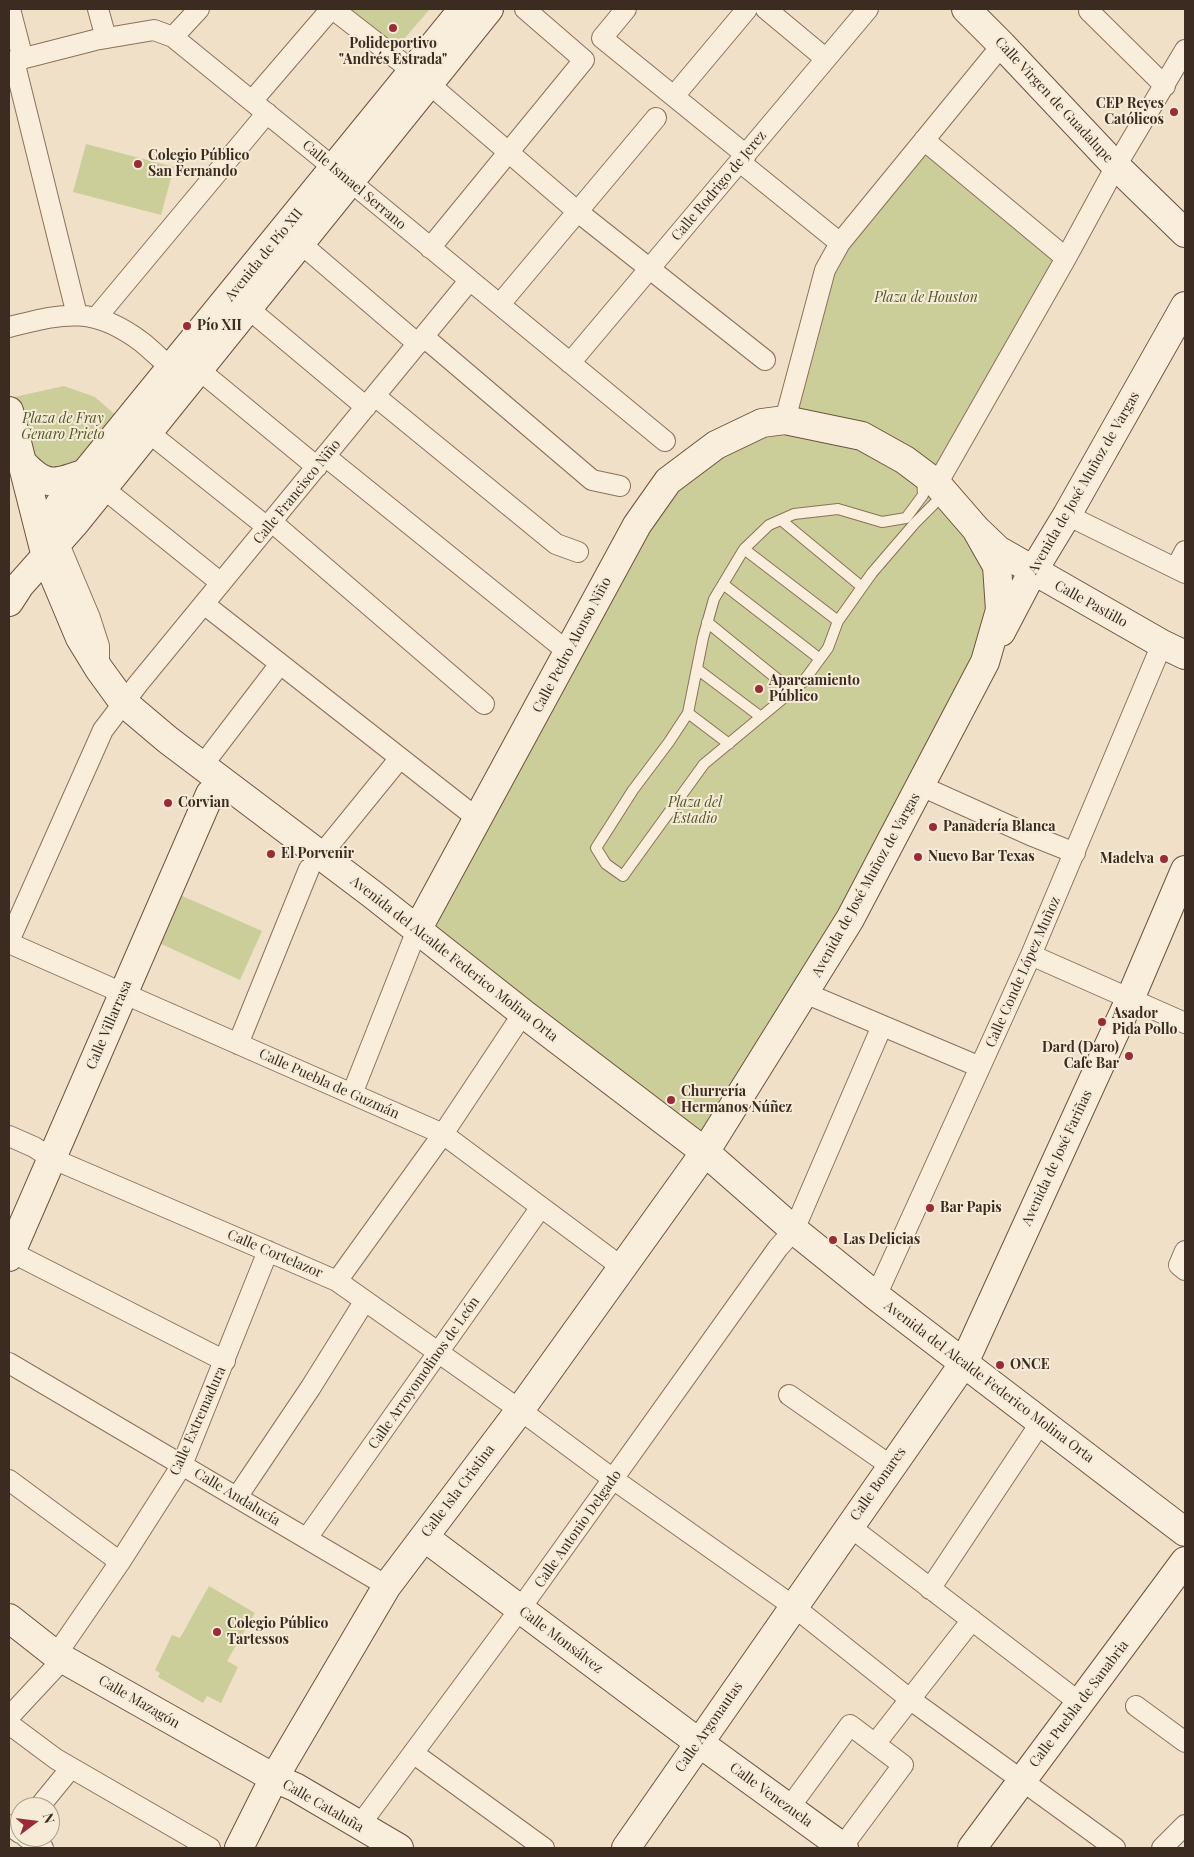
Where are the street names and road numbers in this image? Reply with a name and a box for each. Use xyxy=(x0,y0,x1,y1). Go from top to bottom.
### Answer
street label: Calle Virgen de Guadalupe xyxy=(991,34,1117,166)
street label: Calle Rodrigo de Jerez xyxy=(668,128,770,244)
street label: Calle Ismael Serrano xyxy=(299,137,409,233)
street label: Avenida de Pío XII xyxy=(222,205,306,305)
street label: Avenida de José Muñoz de Vargas xyxy=(1025,389,1143,577)
street label: Calle Francisco Niño xyxy=(250,436,344,548)
street label: Calle Pedro Alonso Niño xyxy=(529,574,615,716)
street label: Calle Pastillo xyxy=(1052,577,1130,631)
street label: Avenida de José Muñoz de Vargas xyxy=(808,790,924,980)
street label: Avenida del Alcalde Federico Molina Orta xyxy=(347,873,561,1045)
street label: Calle Conde López Muñoz xyxy=(982,894,1064,1050)
street label: Calle Villarrasa xyxy=(83,978,135,1072)
street label: Calle Puebla de Guzmán xyxy=(256,1045,402,1123)
street label: Avenida de José Fariñas xyxy=(1018,1087,1096,1229)
street label: Calle Cortelazor xyxy=(225,1226,325,1282)
street label: Calle Arroyomolinos de León xyxy=(365,1294,483,1452)
street label: Avenida del Alcalde Federico Molina Orta xyxy=(881,1297,1097,1467)
street label: Calle Extremadura xyxy=(166,1364,230,1478)
street label: Calle Isla Cristina xyxy=(418,1442,498,1540)
street label: Calle Bonares xyxy=(846,1444,910,1524)
street label: Calle Andalucía xyxy=(191,1465,283,1529)
street label: Calle Antonio Delgado xyxy=(531,1467,625,1591)
street label: Calle Monsálvez xyxy=(516,1603,606,1677)
street label: Calle Puebla de Sanabria xyxy=(1026,1637,1132,1771)
street label: Calle Mazagón xyxy=(95,1672,183,1732)
street label: Calle Argonautas xyxy=(672,1678,746,1776)
street label: Calle Venezuela xyxy=(726,1759,816,1831)
street label: Calle Cataluña xyxy=(279,1776,367,1836)

